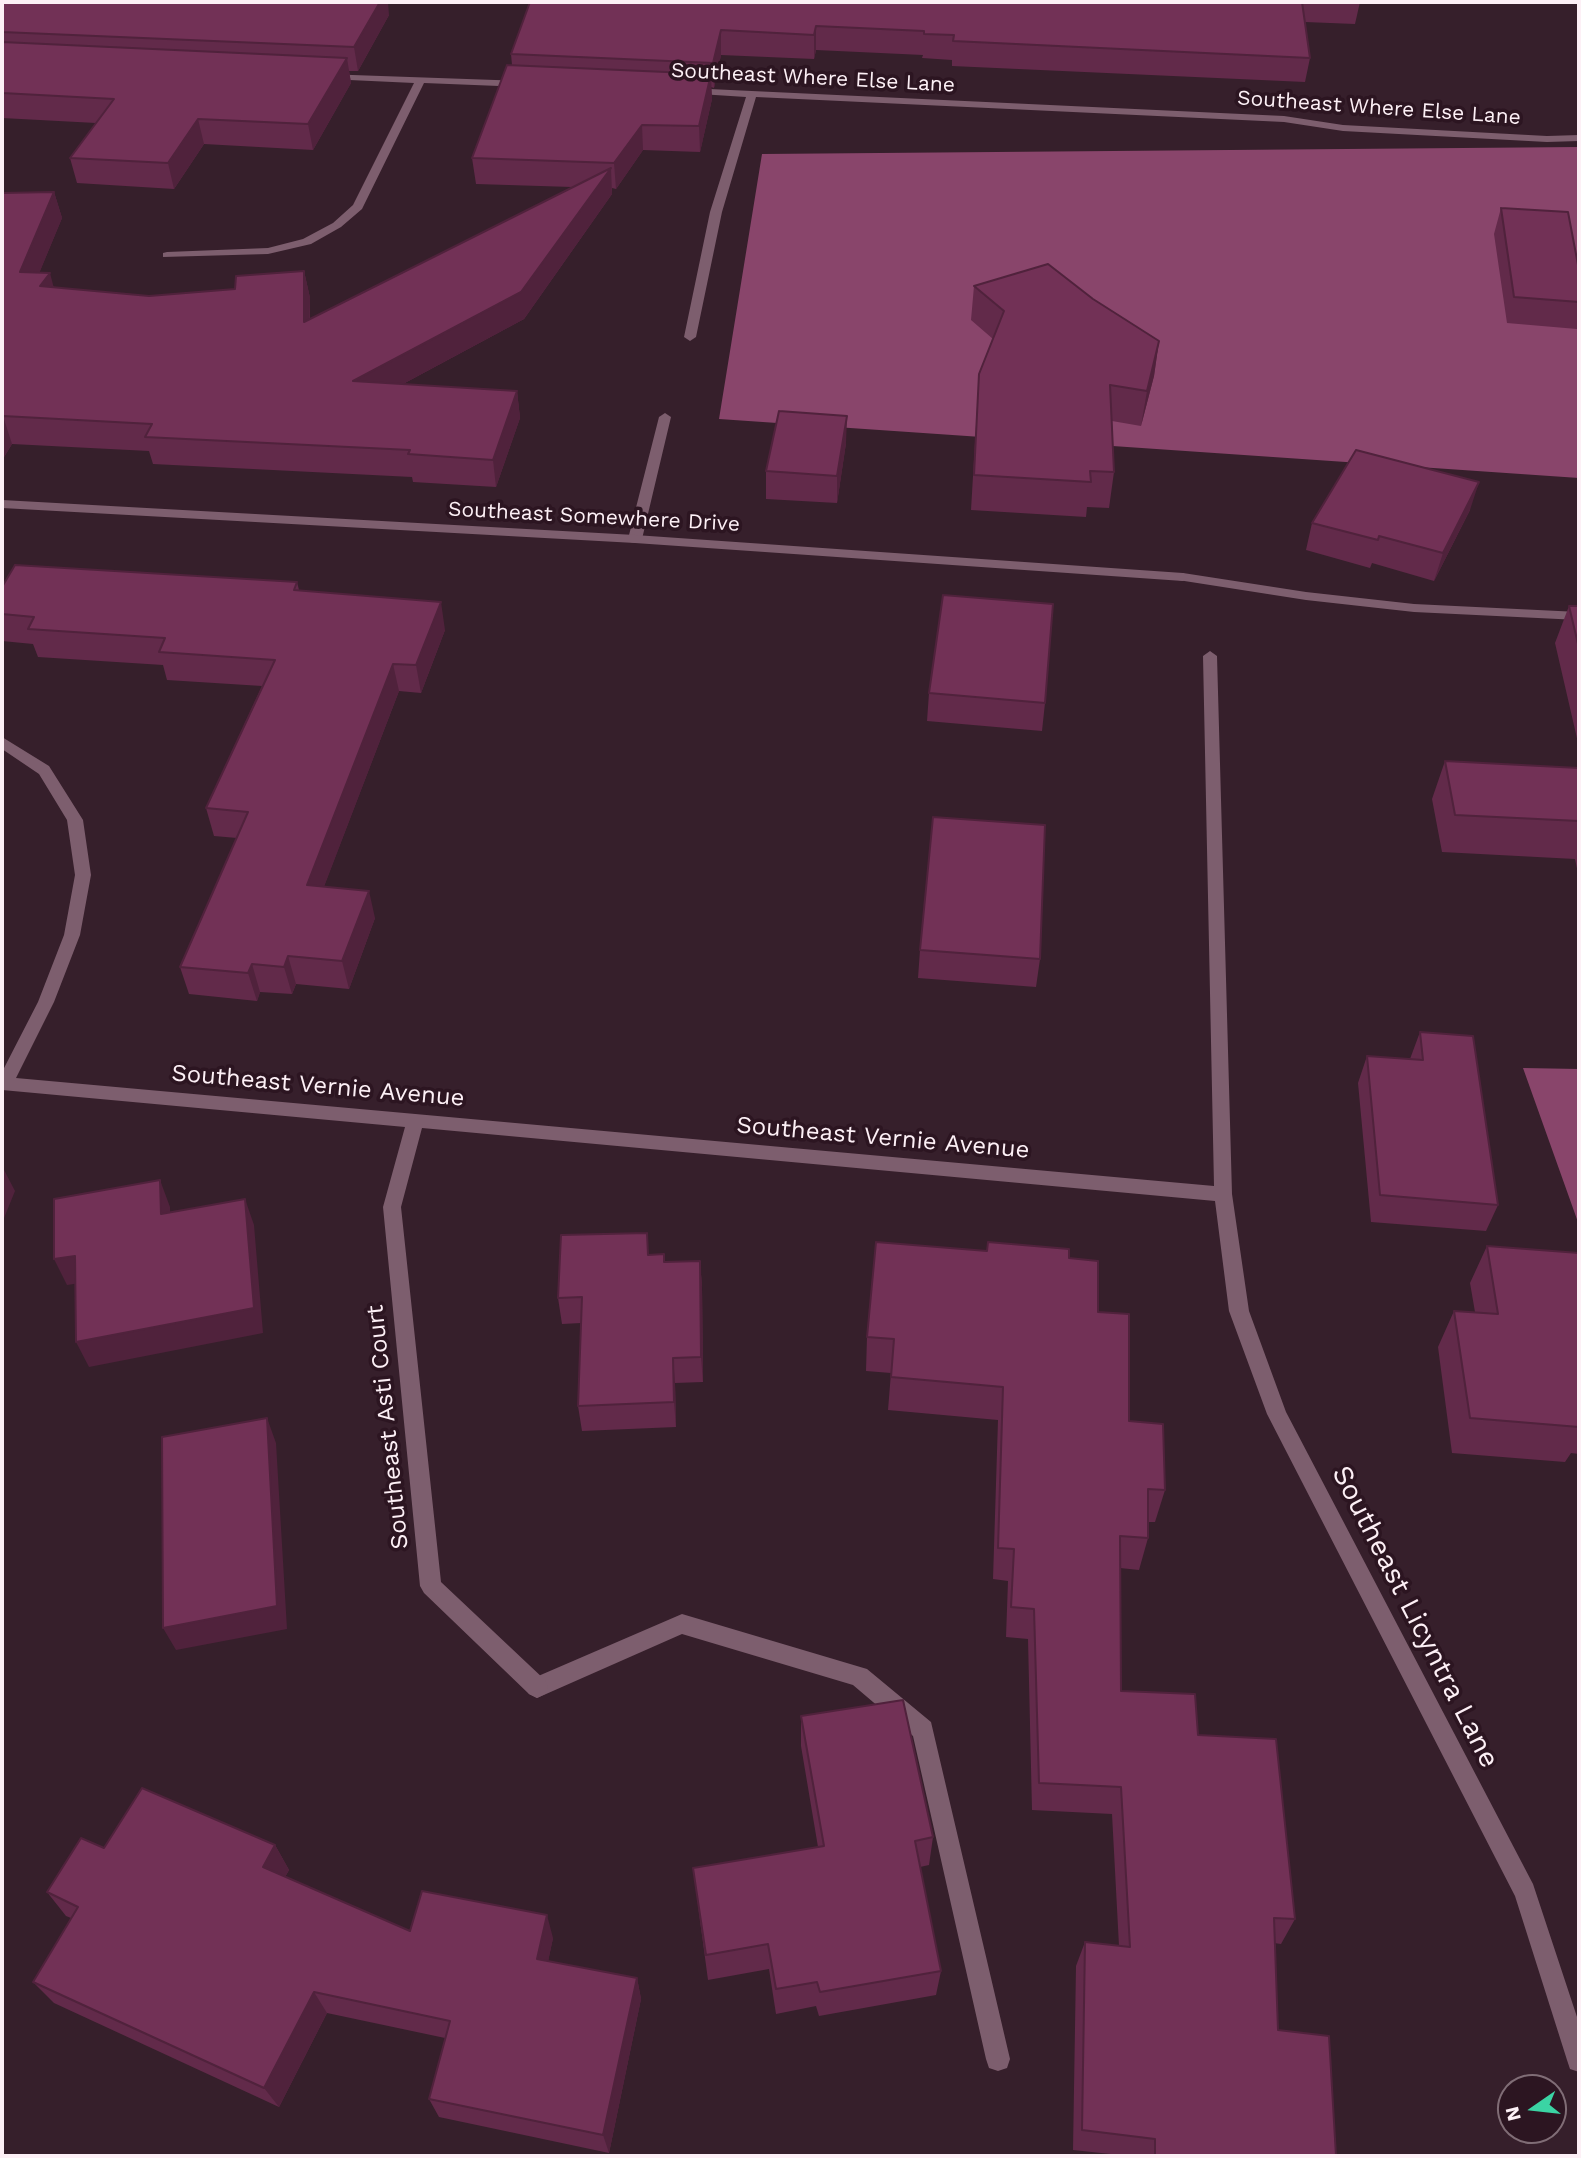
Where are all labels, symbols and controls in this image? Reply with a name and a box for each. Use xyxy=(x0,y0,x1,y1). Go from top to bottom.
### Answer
street label: Southeast Where Else Lane xyxy=(670,58,956,98)
street label: Southeast Where Else Lane xyxy=(1236,86,1522,130)
street label: Southeast Somewhere Drive xyxy=(447,497,741,537)
street label: Southeast Vernie Avenue xyxy=(170,1059,466,1113)
street label: Southeast Vernie Avenue xyxy=(735,1111,1031,1165)
street label: Southeast Asti Court xyxy=(361,1303,415,1551)
street label: Southeast Licyntra Lane xyxy=(1324,1460,1506,1774)
north arrow xyxy=(1497,2074,1567,2144)
text: N xyxy=(1500,2104,1526,2123)

